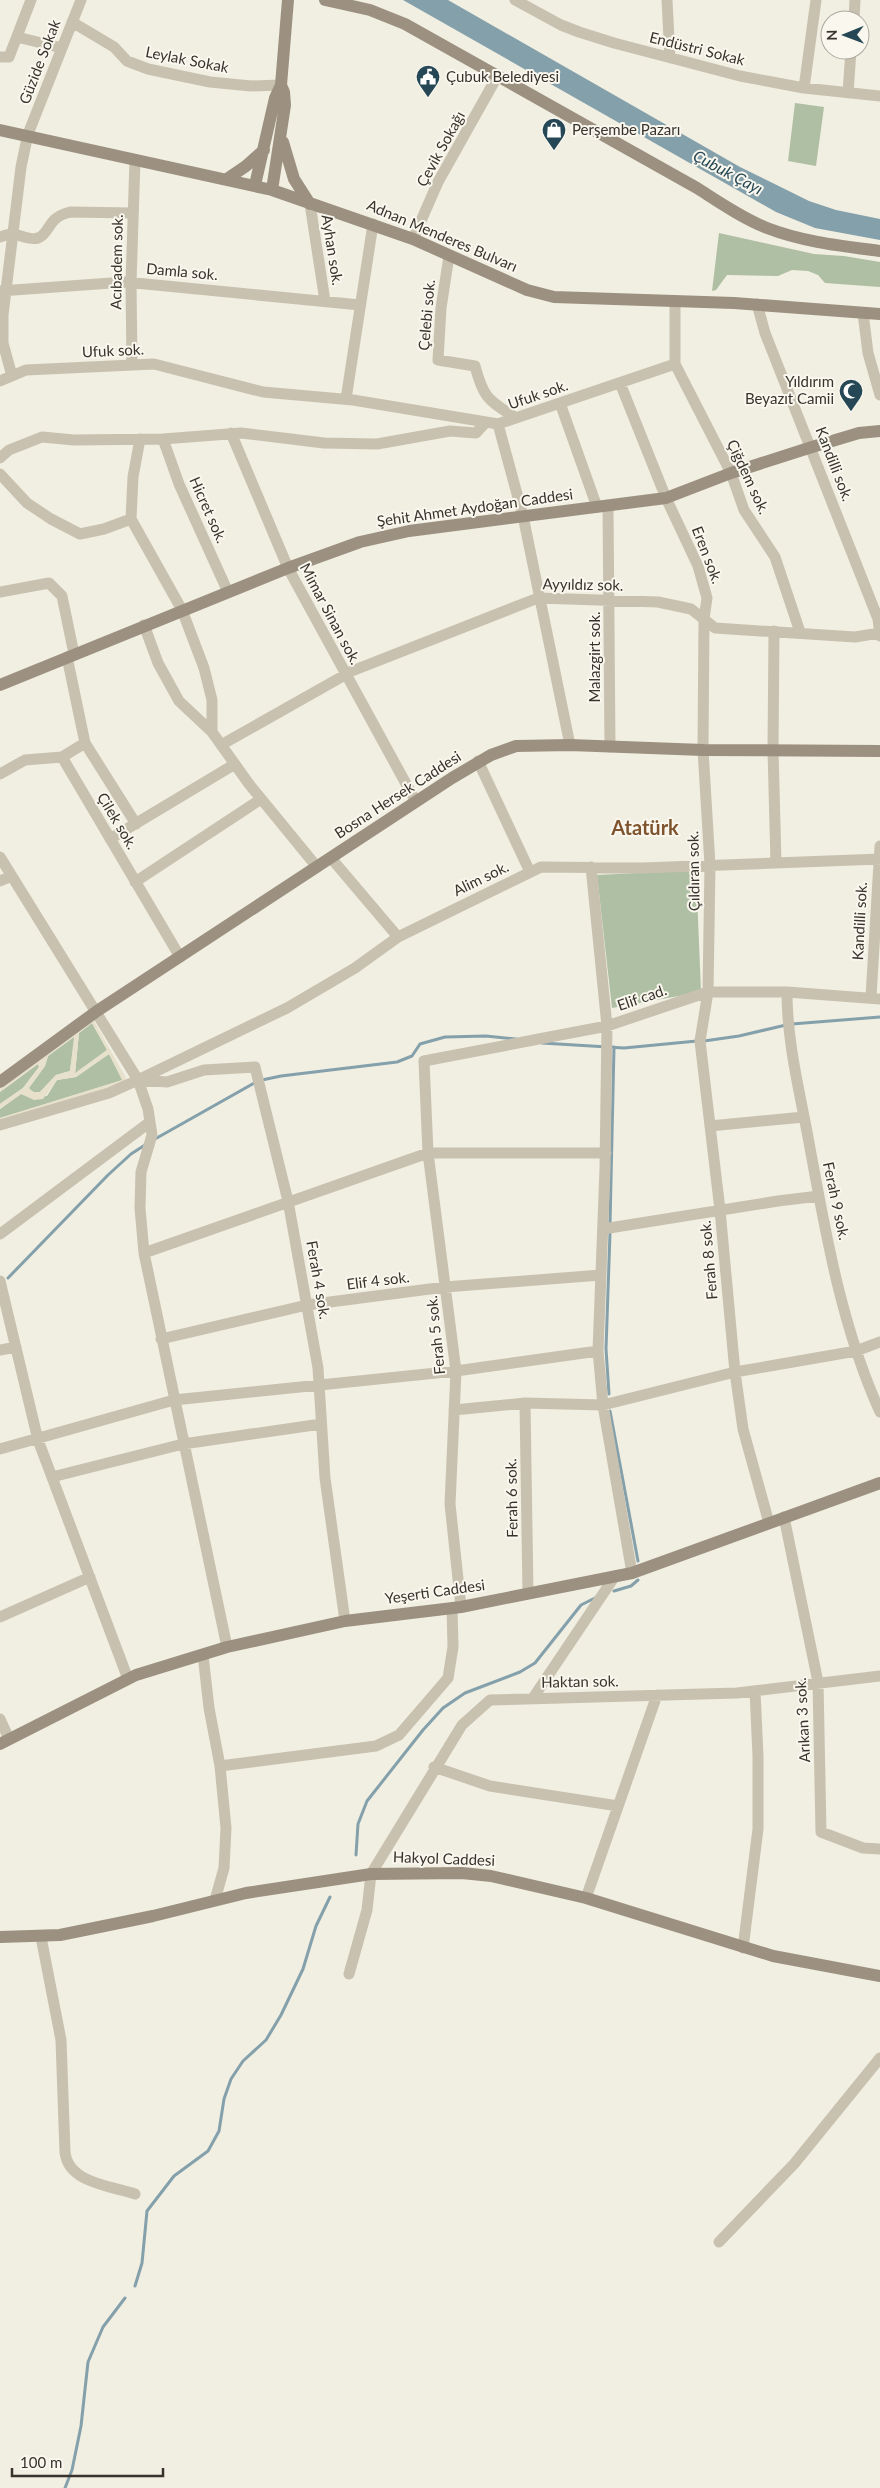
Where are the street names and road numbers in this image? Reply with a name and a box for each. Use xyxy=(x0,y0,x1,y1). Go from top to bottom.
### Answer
street label: Güzide Sokak xyxy=(15,17,64,106)
street label: Endüstri Sokak xyxy=(648,27,747,69)
street label: Leylak Sokak xyxy=(144,42,231,76)
street label: Çevik Sokağı xyxy=(412,108,468,189)
street label: Adnan Menderes Bulvarı xyxy=(364,195,520,275)
street label: Ayhan sok. xyxy=(319,213,347,287)
street label: Acıbadem sok. xyxy=(106,214,126,310)
street label: Damla sok. xyxy=(145,259,219,283)
street label: Çelebi sok. xyxy=(414,279,438,351)
street label: Ufuk sok. xyxy=(81,339,144,361)
street label: Ufuk sok. xyxy=(505,375,570,413)
street label: Kandilli sok. xyxy=(812,424,857,503)
street label: Çiğdem sok. xyxy=(724,437,774,517)
street label: Hicret sok. xyxy=(186,474,231,545)
street label: Şehit Ahmet Aydoğan Caddesi xyxy=(376,484,574,530)
street label: Eren sok. xyxy=(689,523,727,586)
street label: Mimar Sinan sok. xyxy=(297,560,365,667)
street label: Ayyıldız sok. xyxy=(542,574,624,594)
street label: Malazgirt sok. xyxy=(585,611,603,703)
street label: Bosna Hersek Caddesi xyxy=(331,747,464,842)
street label: Çilek sok. xyxy=(94,789,142,852)
street label: Çıldıran sok. xyxy=(683,831,703,911)
street label: Alim sok. xyxy=(450,857,511,899)
street label: Kandilli sok. xyxy=(848,881,870,961)
street label: Elif cad. xyxy=(615,980,669,1014)
street label: Ferah 9 sok. xyxy=(820,1160,854,1242)
street label: Ferah 8 sok. xyxy=(696,1220,720,1300)
street label: Ferah 4 sok. xyxy=(303,1239,335,1321)
street label: Elif 4 sok. xyxy=(345,1267,410,1293)
street label: Ferah 5 sok. xyxy=(422,1295,448,1376)
street label: Ferah 6 sok. xyxy=(501,1458,521,1538)
street label: Yeşerti Caddesi xyxy=(384,1575,486,1607)
street label: Haktan sok. xyxy=(541,1671,619,1691)
street label: Arıkan 3 sok. xyxy=(791,1677,813,1763)
street label: Hakyol Caddesi xyxy=(393,1847,495,1869)

